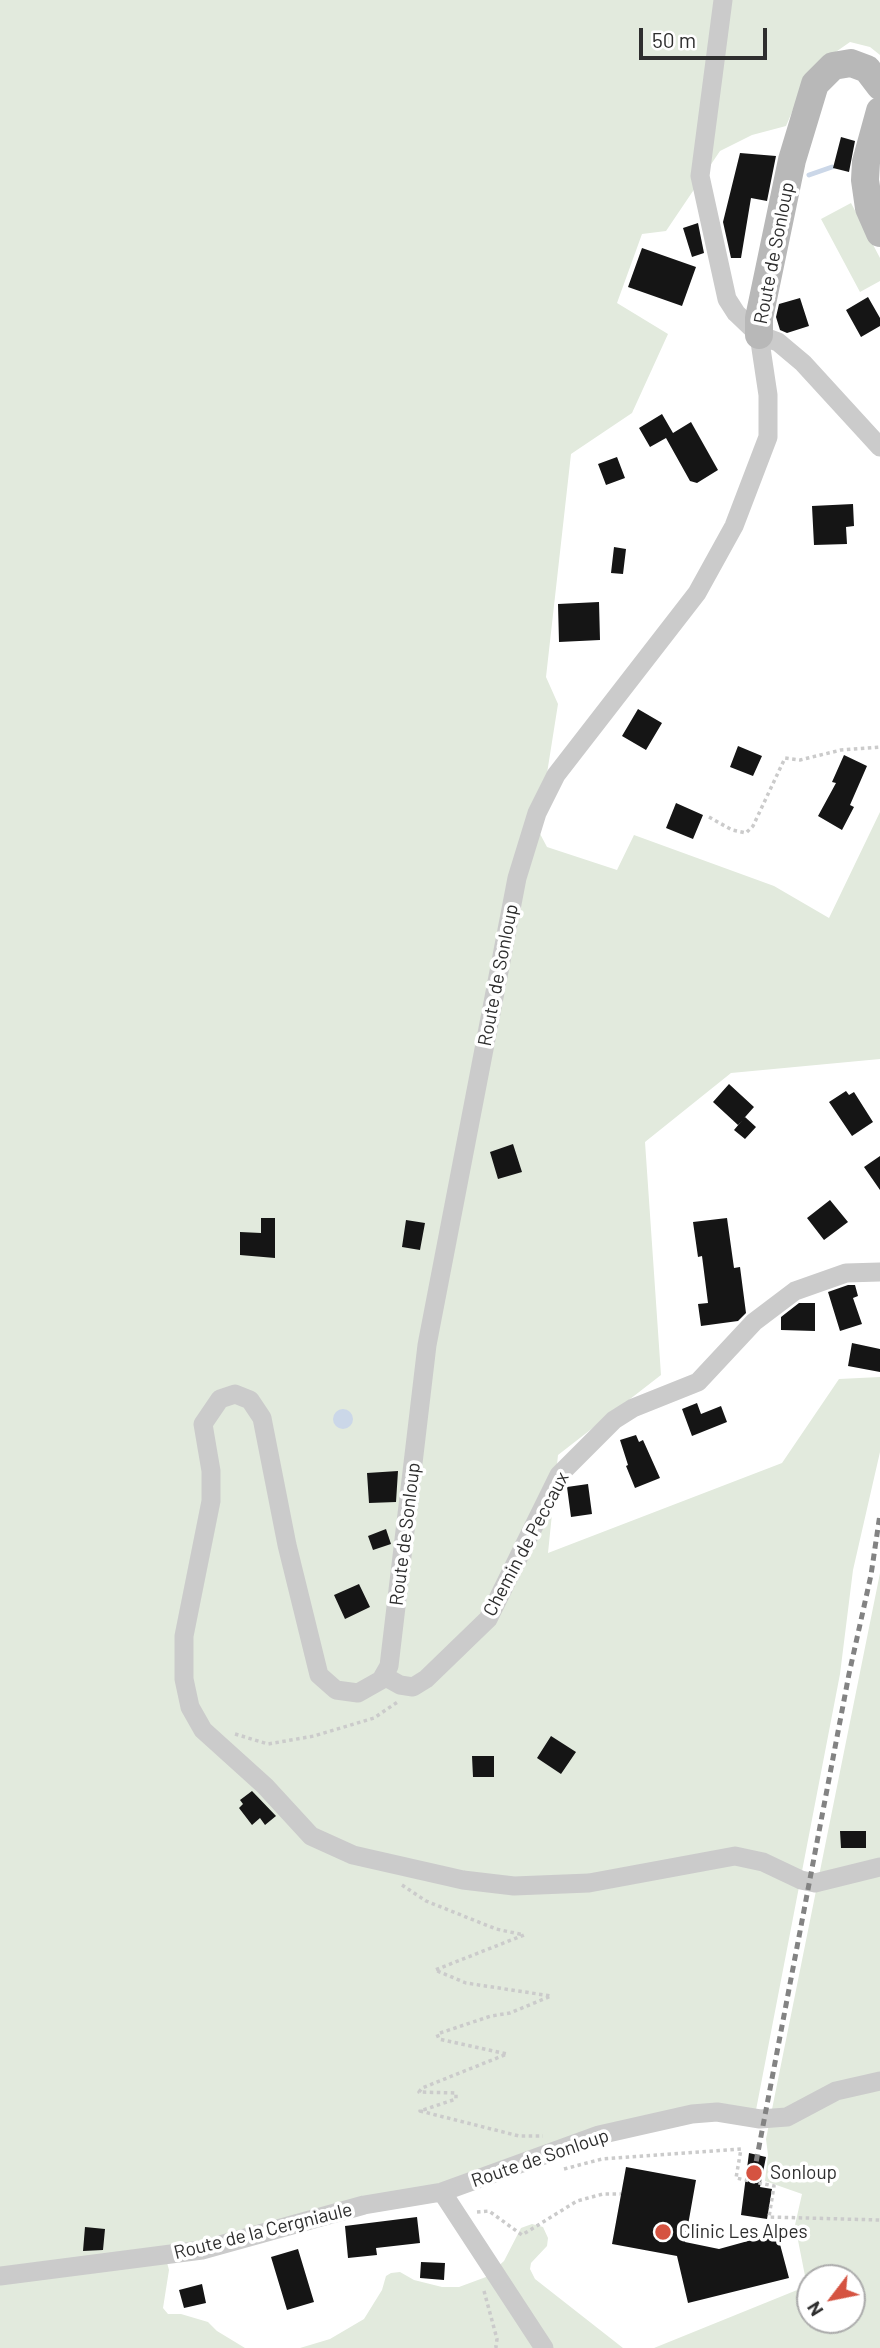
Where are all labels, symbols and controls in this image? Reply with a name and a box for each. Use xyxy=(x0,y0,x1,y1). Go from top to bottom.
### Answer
scale bar xyxy=(642,14,770,58)
text: 50 m xyxy=(652,27,696,52)
street label: Route de Sonloup xyxy=(749,180,799,326)
street label: Route de Sonloup xyxy=(473,902,523,1048)
street label: Route de Sonloup xyxy=(385,1461,425,1607)
street label: Chemin de Peccaux xyxy=(478,1468,574,1620)
street label: Route de Sonloup xyxy=(468,2124,612,2192)
place label: Sonloup xyxy=(770,2162,837,2184)
marker: Sonloup xyxy=(744,2163,764,2183)
street label: Route de la Cergniaule xyxy=(172,2198,354,2264)
place label: Clinic Les Alpes xyxy=(679,2221,808,2243)
marker: Clinic Les Alpes xyxy=(653,2222,673,2242)
north arrow xyxy=(796,2264,866,2334)
text: N xyxy=(801,2298,828,2321)

